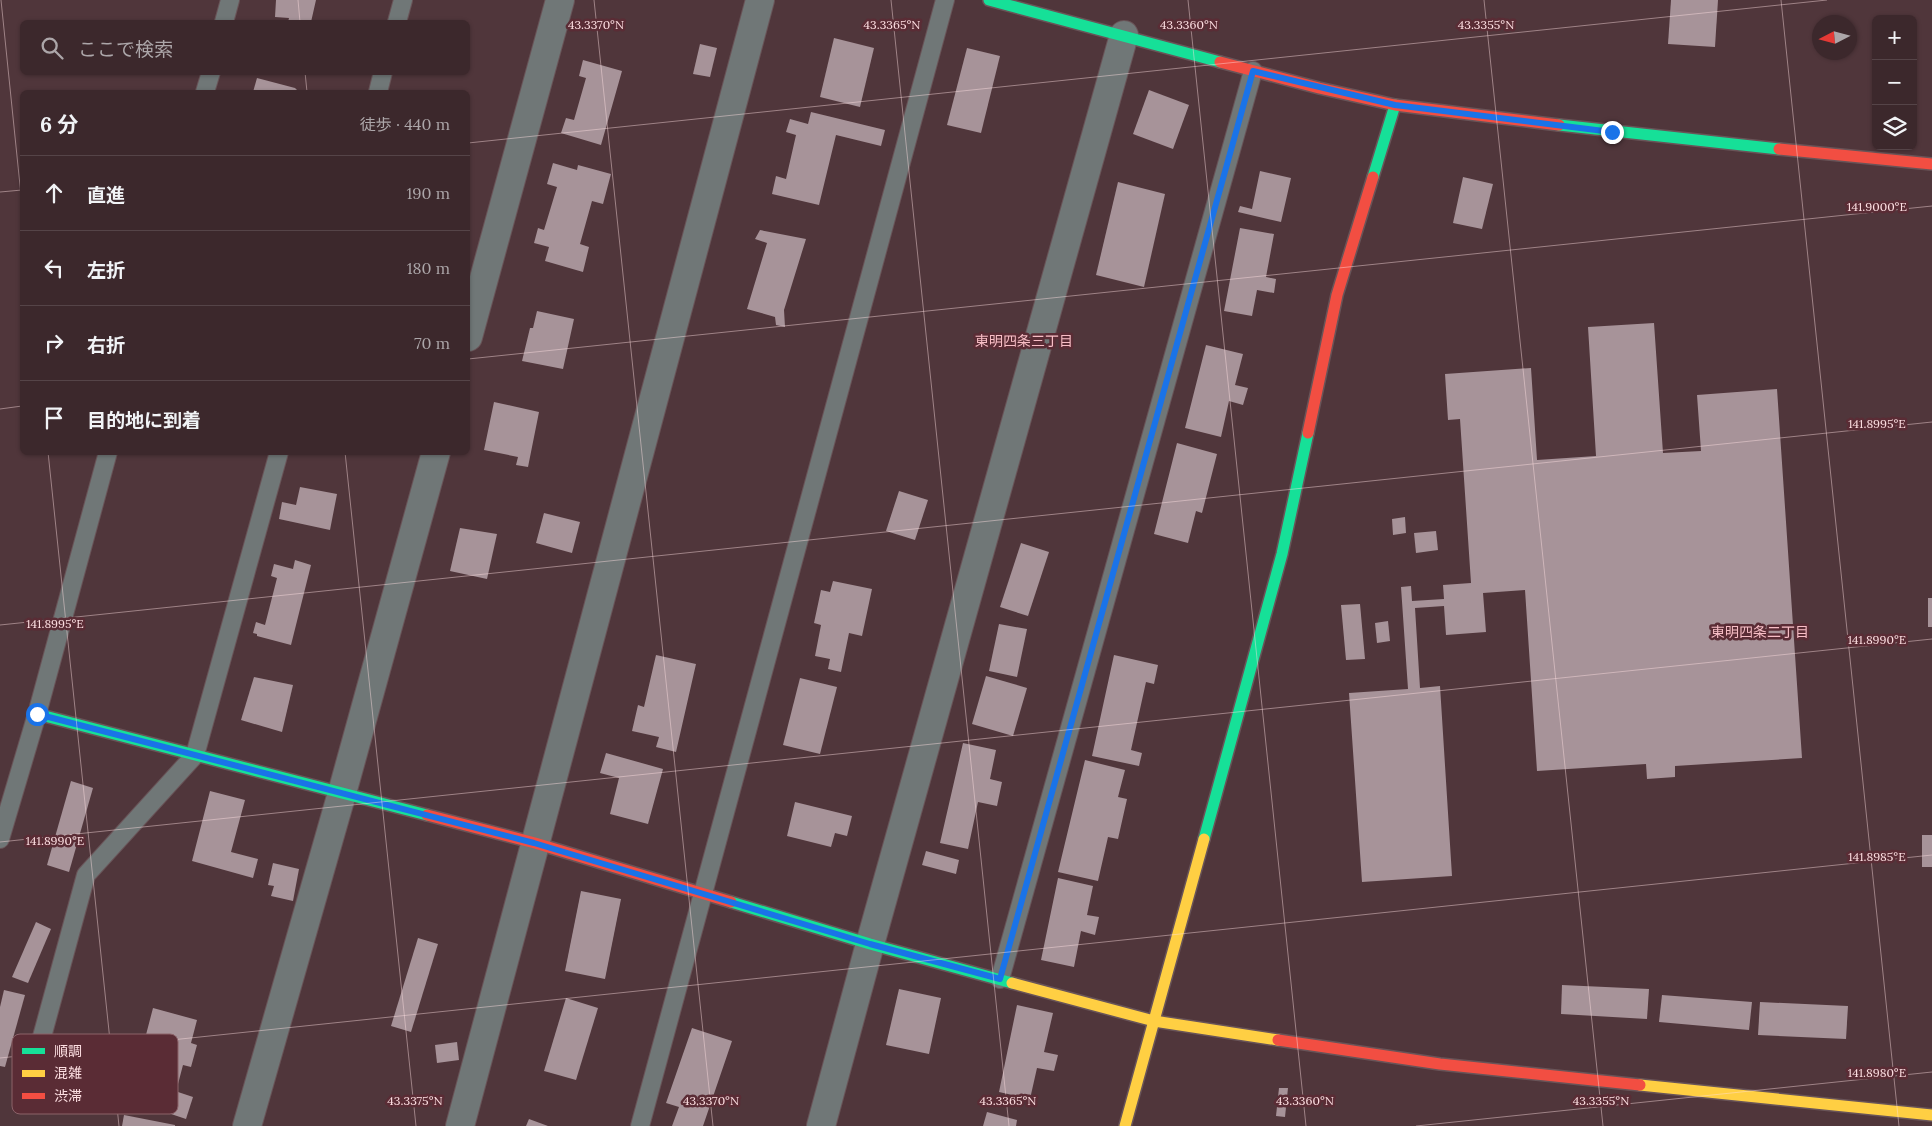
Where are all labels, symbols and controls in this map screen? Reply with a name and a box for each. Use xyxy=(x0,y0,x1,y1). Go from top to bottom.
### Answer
north arrow xyxy=(1812,15,1857,60)
map controls xyxy=(1872,15,1917,150)
button: + xyxy=(1872,15,1917,60)
text: 43.3370°N xyxy=(568,17,624,32)
text: 43.3365°N xyxy=(864,17,921,32)
text: 43.3360°N xyxy=(1160,17,1218,32)
text: 43.3355°N xyxy=(1458,17,1514,32)
search box xyxy=(20,20,470,75)
icon: search xyxy=(38,34,66,62)
text: ここで検索 xyxy=(78,37,173,61)
button: − xyxy=(1872,60,1917,105)
button: layers xyxy=(1872,105,1917,150)
text: 6 分 xyxy=(40,111,79,138)
text: 徒歩 · 440 m xyxy=(360,114,450,134)
route end xyxy=(1601,121,1624,144)
icon: ahead xyxy=(40,179,68,207)
text: 直進 xyxy=(87,183,125,207)
text: 190 m xyxy=(406,183,450,203)
text: 141.9000°E xyxy=(1847,199,1907,214)
icon: left xyxy=(40,254,68,282)
text: 左折 xyxy=(87,258,125,282)
text: 180 m xyxy=(407,258,450,278)
icon: right xyxy=(40,329,68,357)
district label: 東明四条三丁目 xyxy=(975,332,1073,350)
text: 右折 xyxy=(87,333,125,357)
text: 70 m xyxy=(414,333,450,353)
icon: arrive xyxy=(40,404,68,432)
text: 目的地に到着 xyxy=(87,408,201,432)
text: 141.8995°E xyxy=(1848,416,1906,431)
text: 141.8995°E xyxy=(26,616,84,631)
district label: 東明四条二丁目 xyxy=(1711,623,1809,641)
text: 141.8990°E xyxy=(1848,632,1906,647)
route start xyxy=(26,703,49,726)
text: 141.8990°E xyxy=(26,833,84,848)
text: 141.8985°E xyxy=(1848,849,1906,864)
legend xyxy=(12,1034,178,1114)
text: 順調 xyxy=(54,1042,82,1060)
text: 混雑 xyxy=(54,1064,82,1082)
text: 141.8980°E xyxy=(1848,1065,1906,1080)
text: 渋滞 xyxy=(54,1087,82,1105)
text: 43.3375°N xyxy=(387,1093,443,1108)
text: 43.3370°N xyxy=(683,1093,739,1108)
text: 43.3365°N xyxy=(980,1093,1037,1108)
text: 43.3360°N xyxy=(1276,1093,1334,1108)
text: 43.3355°N xyxy=(1573,1093,1629,1108)

